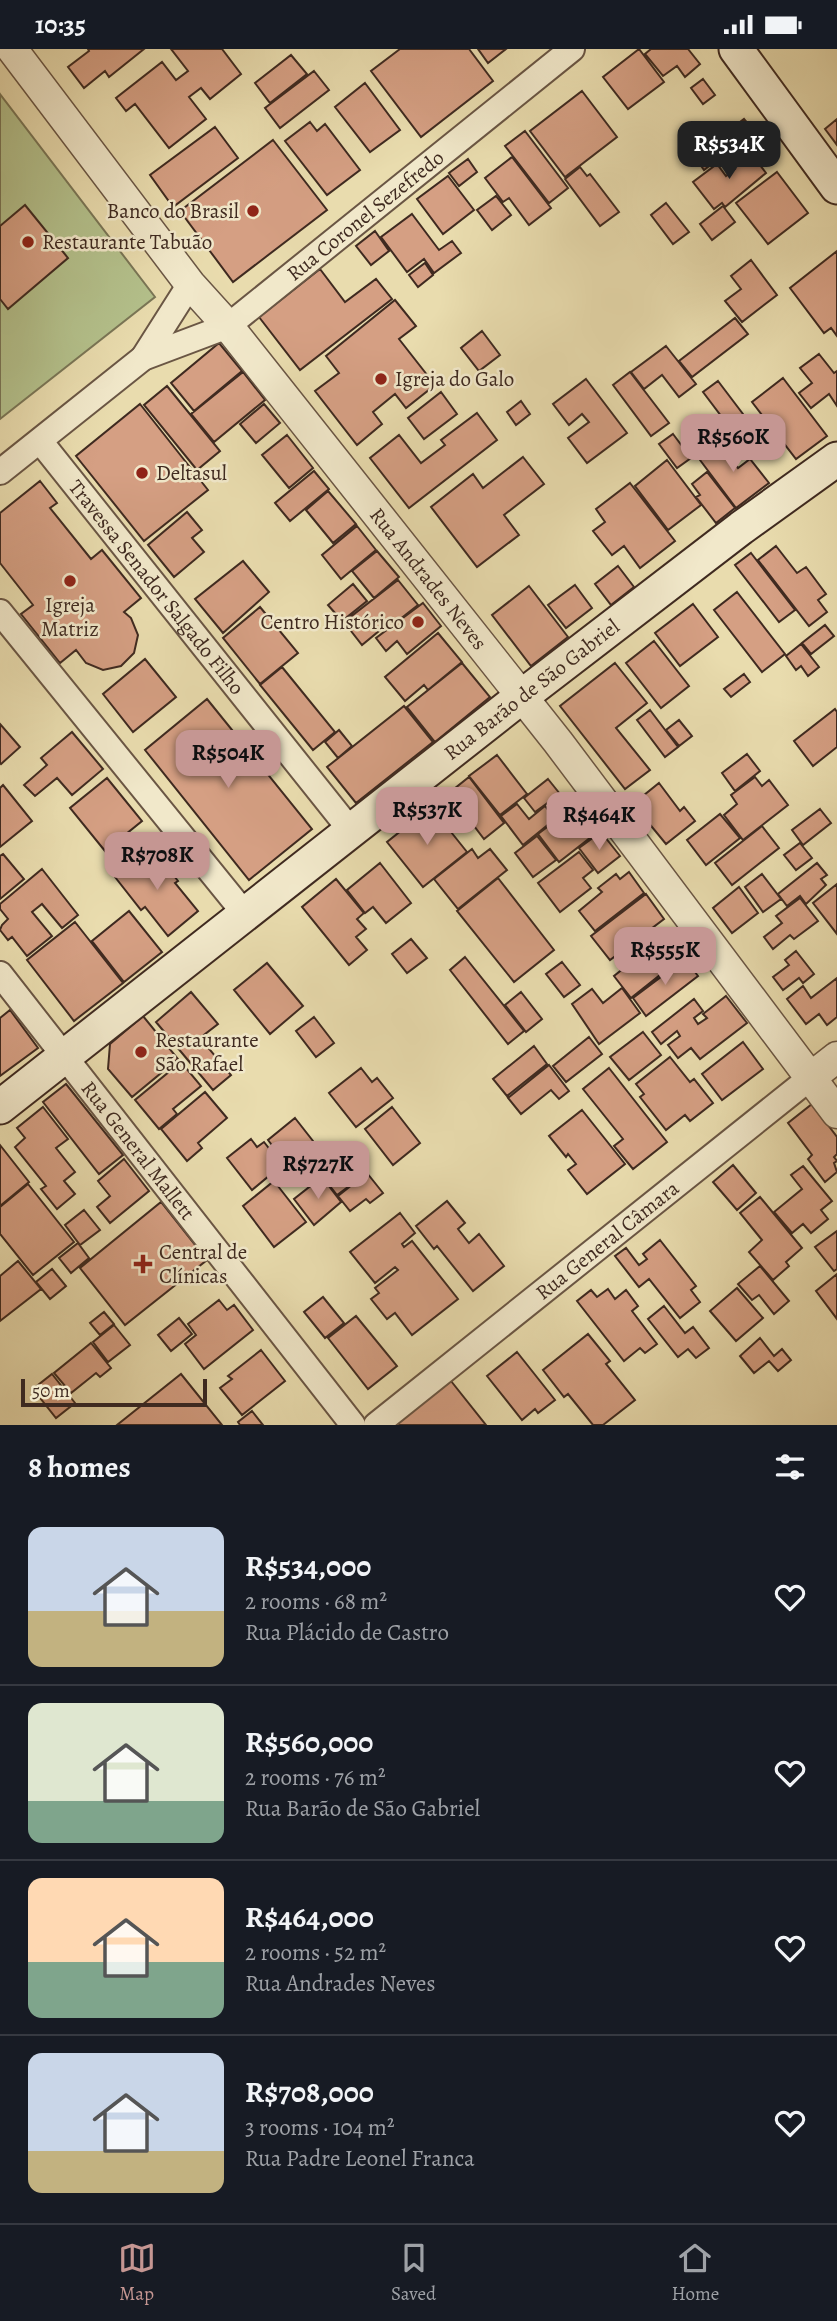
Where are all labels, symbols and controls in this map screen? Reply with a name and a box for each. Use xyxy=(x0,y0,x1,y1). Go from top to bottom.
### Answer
text: 10:35 xyxy=(35,7,86,42)
pin: R$534K xyxy=(672,121,786,181)
text: R$534K xyxy=(693,128,765,159)
street label: Rua Coronel Sezefredo xyxy=(281,144,450,287)
place label: Banco do Brasil xyxy=(107,197,239,225)
marker: Banco do Brasil xyxy=(245,203,261,219)
place label: Restaurante Tabuão xyxy=(42,228,212,256)
marker: Restaurante Tabuão xyxy=(20,234,36,250)
place label: Igreja do Galo xyxy=(395,365,514,393)
marker: Igreja do Galo xyxy=(373,371,389,387)
pin: R$560K xyxy=(676,415,790,474)
text: R$560K xyxy=(697,421,769,452)
place label: Deltasul xyxy=(156,459,227,487)
marker: Deltasul xyxy=(134,465,150,481)
street label: Travessa Senador Salgado Filho xyxy=(62,474,251,700)
street label: Rua Andrades Neves xyxy=(363,502,494,656)
marker: Igreja Matriz xyxy=(62,573,78,589)
place label: Igreja Matriz xyxy=(41,591,99,643)
place label: Centro Histórico xyxy=(261,608,404,636)
street label: Rua Barão de São Gabriel xyxy=(438,612,625,766)
marker: Centro Histórico xyxy=(410,614,426,630)
pin: R$504K xyxy=(171,731,285,790)
text: R$504K xyxy=(192,737,264,768)
pin: R$537K xyxy=(370,787,484,847)
pin: R$464K xyxy=(542,793,656,852)
text: R$537K xyxy=(392,794,462,825)
text: R$464K xyxy=(563,799,635,830)
pin: R$708K xyxy=(100,833,214,892)
text: R$708K xyxy=(120,839,194,870)
pin: R$555K xyxy=(608,927,722,987)
text: R$555K xyxy=(630,934,700,965)
place label: Restaurante São Rafael xyxy=(155,1026,259,1078)
marker: Restaurante São Rafael xyxy=(133,1044,149,1060)
street label: Rua General Mallett xyxy=(75,1075,201,1226)
pin: R$727K xyxy=(261,1141,375,1201)
text: R$727K xyxy=(282,1148,354,1179)
street label: Rua General Câmara xyxy=(530,1174,685,1306)
place label: Central de Clínicas xyxy=(159,1238,247,1290)
marker: Central de Clínicas xyxy=(133,1254,153,1274)
scale bar xyxy=(21,1376,206,1408)
text: 50 m xyxy=(32,1378,70,1404)
text: 8 homes xyxy=(28,1447,131,1487)
icon: filters xyxy=(771,1448,809,1486)
text: R$534,000 xyxy=(245,1546,371,1586)
icon: home xyxy=(84,1555,168,1639)
icon: heart xyxy=(771,1578,809,1616)
text: 2 rooms · 68 m² xyxy=(245,1586,387,1617)
text: Rua Plácido de Castro xyxy=(245,1617,449,1648)
text: R$560,000 xyxy=(245,1722,373,1762)
icon: home xyxy=(84,1731,168,1815)
icon: heart xyxy=(771,1754,809,1792)
text: 2 rooms · 76 m² xyxy=(245,1762,386,1793)
text: Rua Barão de São Gabriel xyxy=(245,1793,480,1824)
text: R$464,000 xyxy=(245,1897,374,1937)
icon: home xyxy=(84,1906,168,1990)
icon: heart xyxy=(771,1929,809,1967)
text: 2 rooms · 52 m² xyxy=(245,1937,386,1968)
text: Rua Andrades Neves xyxy=(245,1968,436,1999)
text: R$708,000 xyxy=(245,2072,374,2112)
icon: home xyxy=(84,2081,168,2165)
icon: heart xyxy=(771,2104,809,2142)
text: 3 rooms · 104 m² xyxy=(245,2112,394,2143)
text: Rua Padre Leonel Franca xyxy=(245,2143,475,2174)
tab: Map xyxy=(118,2239,156,2307)
tab: Saved xyxy=(391,2239,436,2307)
tab: Home xyxy=(672,2239,719,2307)

